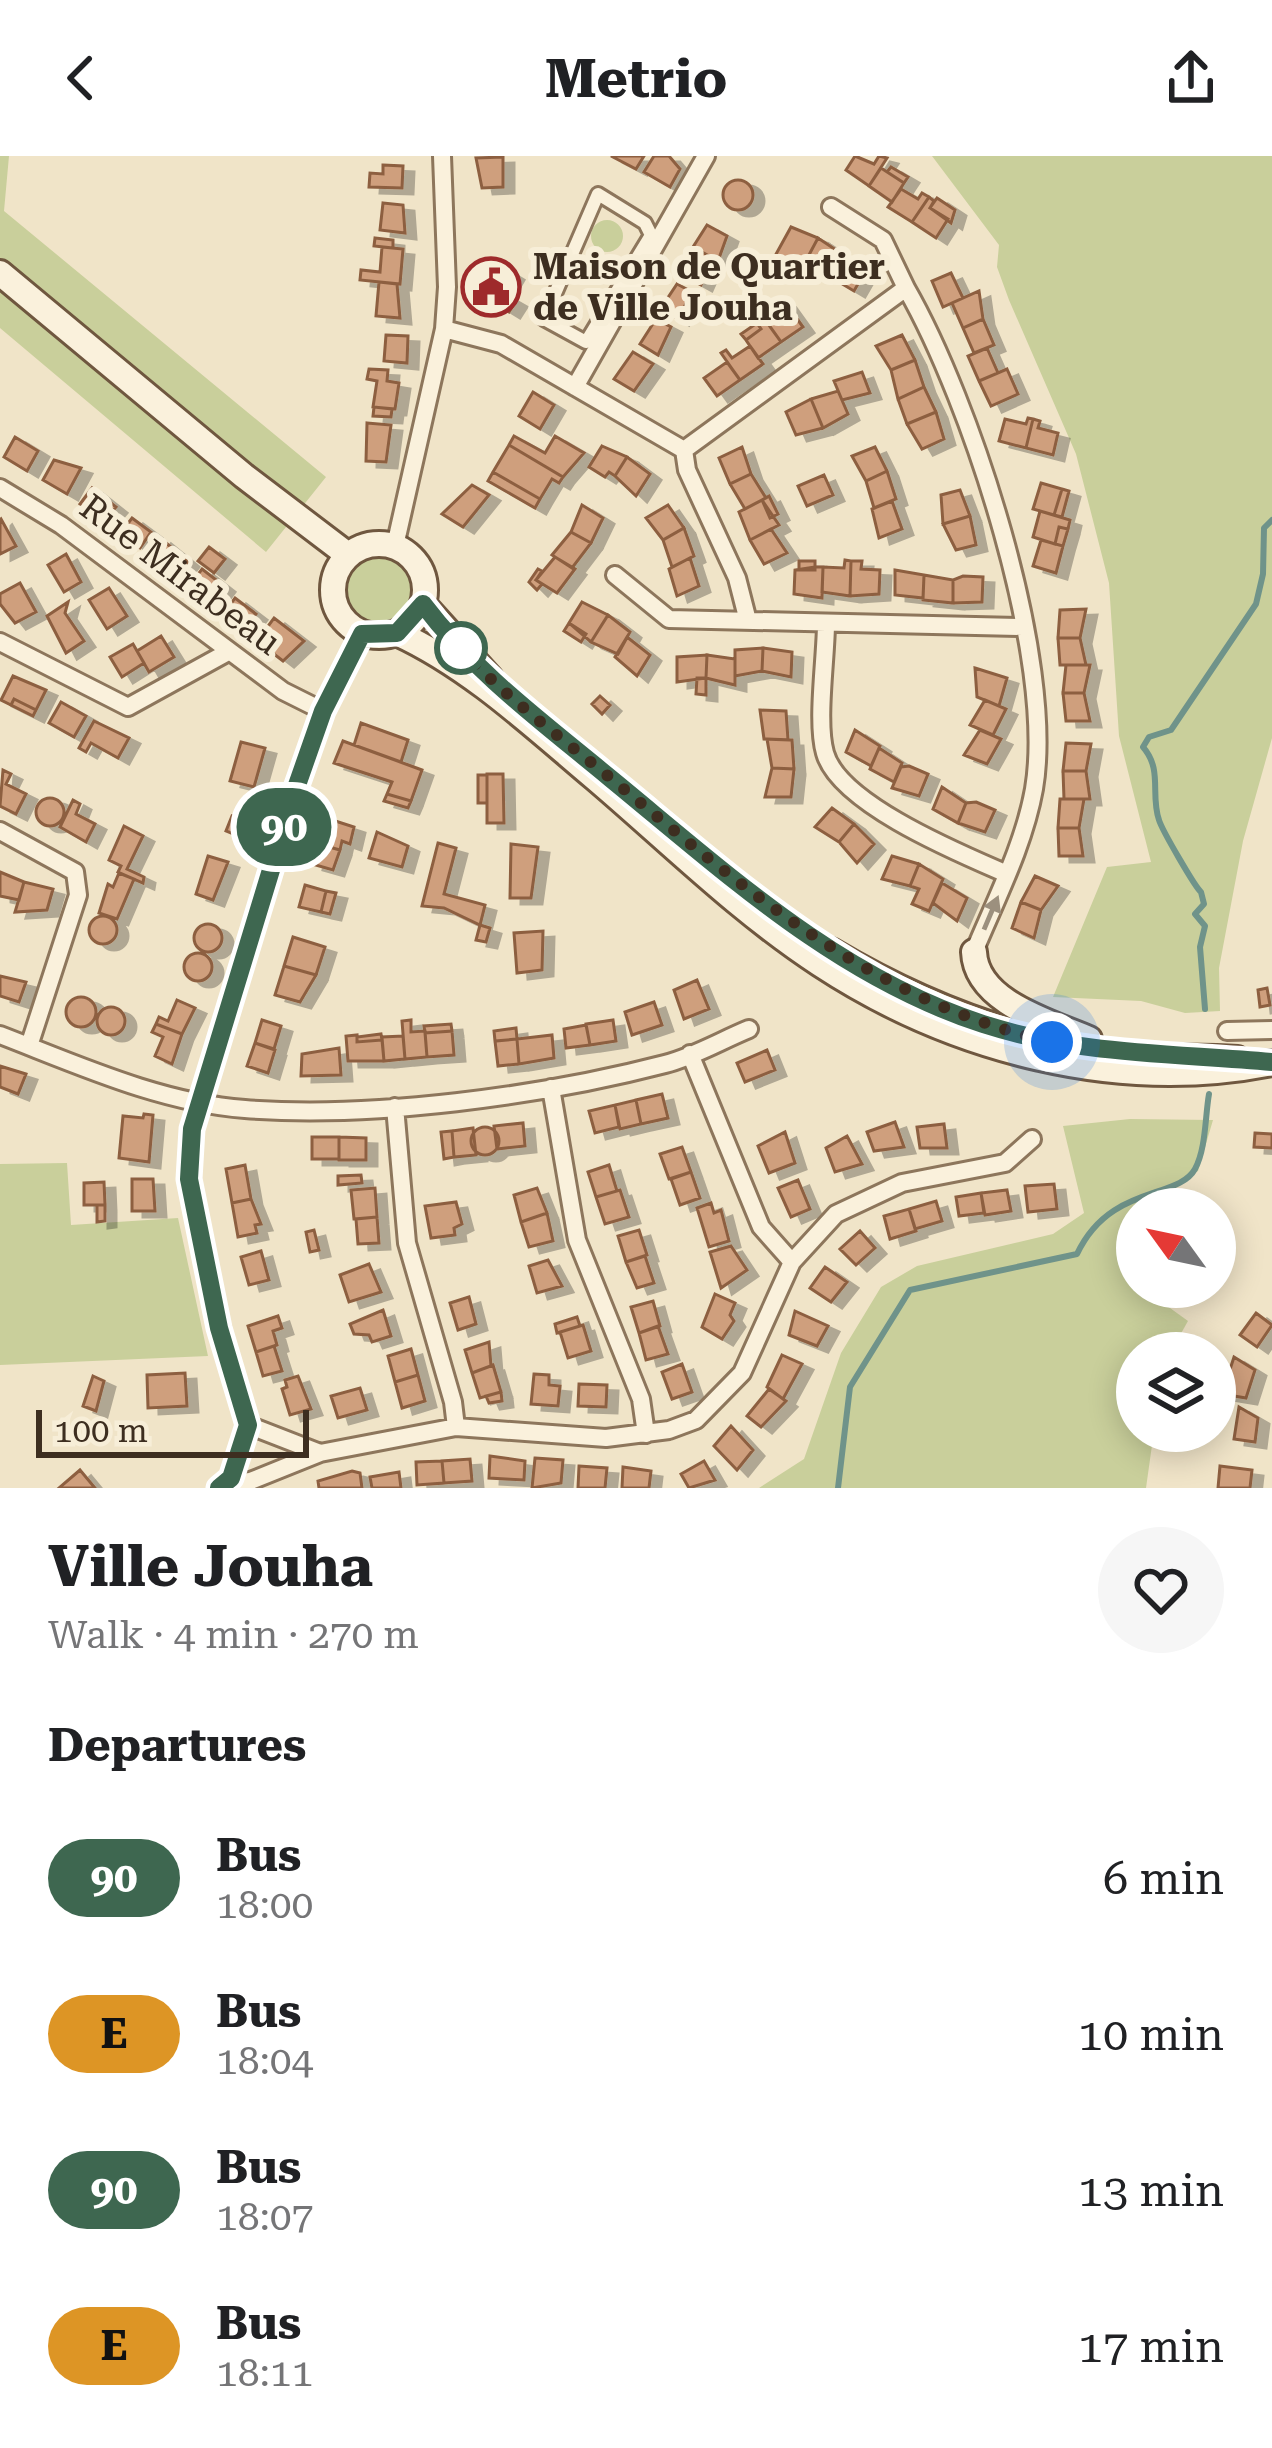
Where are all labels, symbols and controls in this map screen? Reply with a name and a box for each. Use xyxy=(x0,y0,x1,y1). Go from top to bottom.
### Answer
icon: back xyxy=(48,45,114,111)
icon: share xyxy=(1158,45,1224,111)
text: Metrio xyxy=(545,47,727,110)
place label: Maison de Quartier de Ville Jouha xyxy=(533,246,885,329)
public building icon: Maison de Quartier de Ville Jouha xyxy=(460,256,522,318)
street label: Rue Mirabeau xyxy=(72,486,289,664)
unlabelled marker xyxy=(436,623,486,673)
line badge: 90 xyxy=(230,788,338,866)
text: 90 xyxy=(260,802,308,851)
one-way arrow xyxy=(982,895,1001,931)
your location xyxy=(1022,1012,1082,1072)
north arrow xyxy=(1116,1188,1236,1308)
map controls xyxy=(1116,1188,1236,1452)
button: layers xyxy=(1116,1332,1236,1452)
scale bar xyxy=(36,1404,309,1457)
text: 100 m xyxy=(54,1411,148,1450)
button: heart xyxy=(1098,1527,1224,1653)
text: Ville Jouha xyxy=(48,1533,373,1600)
text: Walk · 4 min · 270 m xyxy=(48,1612,419,1658)
text: Departures xyxy=(48,1719,306,1772)
text: Bus xyxy=(216,1829,301,1882)
text: 6 min xyxy=(1103,1852,1224,1905)
text: 90 xyxy=(90,1853,138,1902)
text: 18:00 xyxy=(216,1882,313,1928)
text: Bus xyxy=(216,1985,301,2038)
text: 10 min xyxy=(1078,2008,1224,2061)
text: E xyxy=(100,2009,128,2058)
text: 18:04 xyxy=(216,2038,313,2084)
text: Bus xyxy=(216,2141,301,2194)
text: 13 min xyxy=(1078,2164,1224,2217)
text: 90 xyxy=(90,2165,138,2214)
text: 18:07 xyxy=(216,2194,313,2240)
text: Bus xyxy=(216,2297,301,2350)
text: 17 min xyxy=(1078,2320,1224,2373)
text: E xyxy=(100,2321,128,2370)
text: 18:11 xyxy=(216,2350,313,2396)

